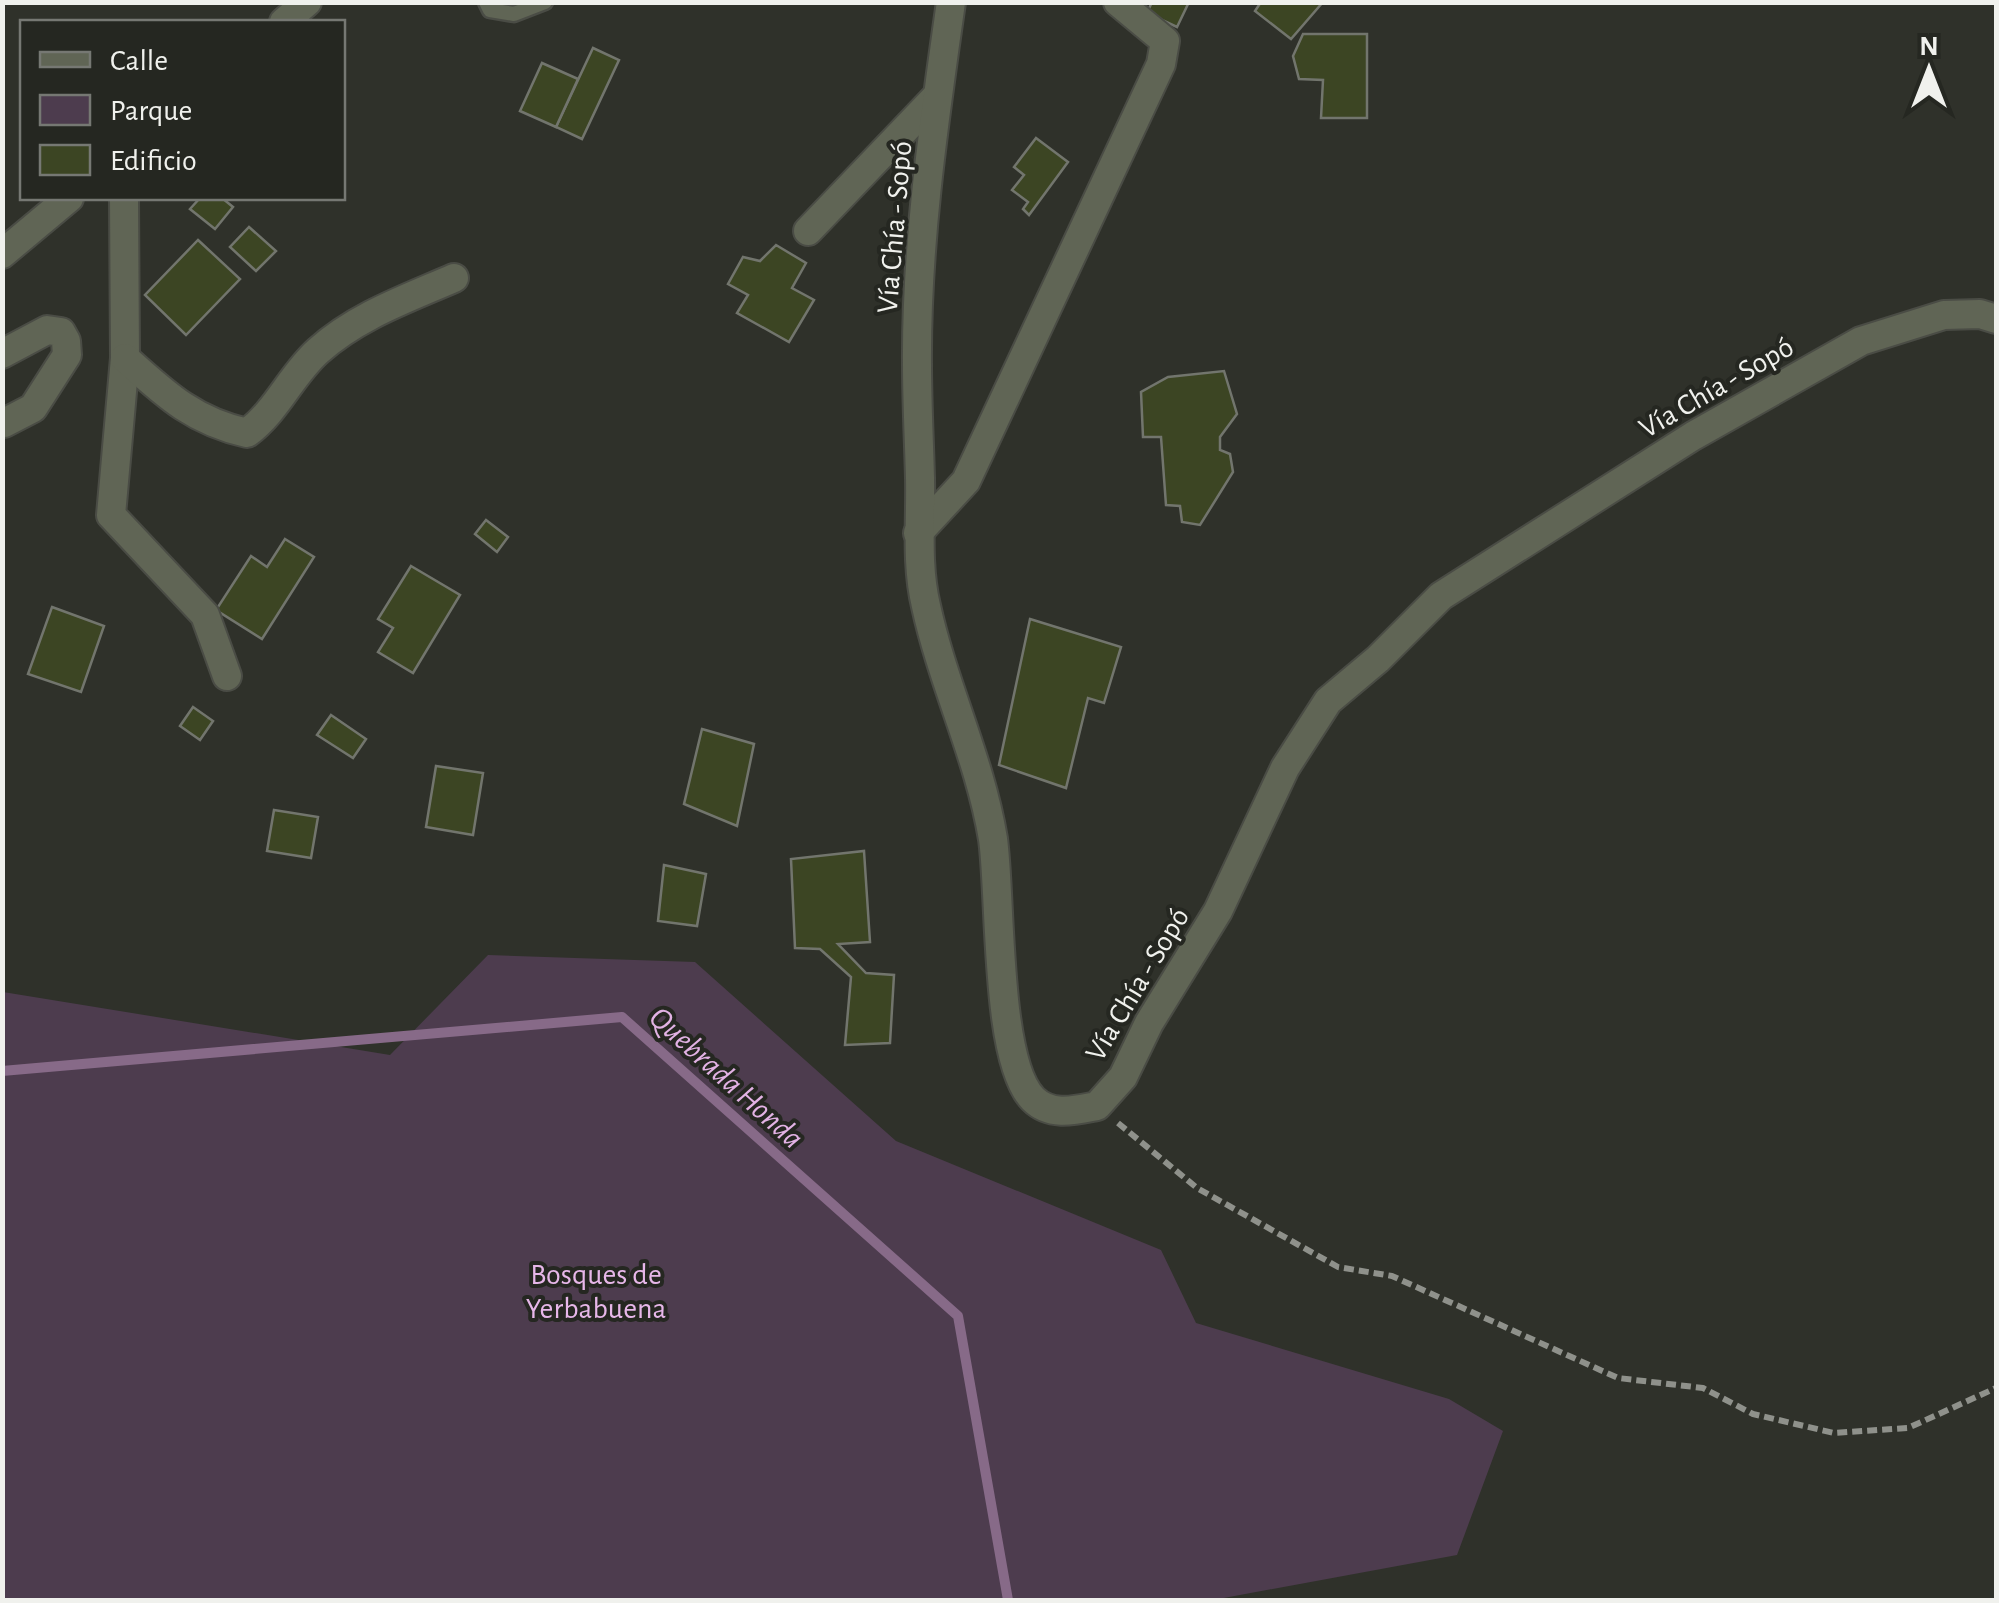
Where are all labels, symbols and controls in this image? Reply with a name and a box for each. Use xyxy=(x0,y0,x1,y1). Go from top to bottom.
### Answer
legend xyxy=(20,20,345,200)
north arrow xyxy=(1879,20,1979,120)
text: N xyxy=(1919,33,1939,61)
text: Calle xyxy=(110,46,168,76)
text: Parque xyxy=(110,96,192,126)
street label: Vía Chía - Sopó xyxy=(873,140,917,314)
text: Edificio xyxy=(110,146,197,176)
street label: Vía Chía - Sopó xyxy=(1634,332,1799,444)
street label: Vía Chía - Sopó xyxy=(1081,903,1195,1066)
water label: Quebrada Honda xyxy=(643,1001,809,1155)
park label: Bosques de Yerbabuena xyxy=(526,1260,666,1324)

